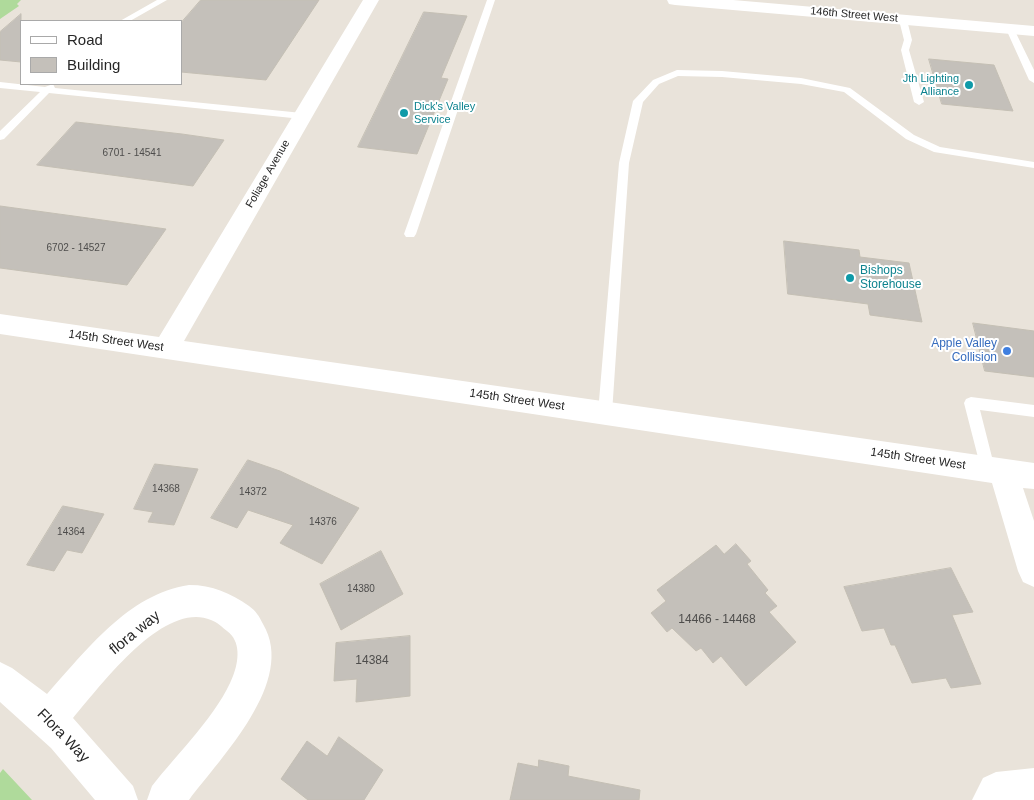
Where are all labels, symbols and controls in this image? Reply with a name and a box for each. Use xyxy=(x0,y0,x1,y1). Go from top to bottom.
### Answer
street label: 146th Street West xyxy=(810,5,898,25)
legend xyxy=(20,20,182,85)
text: Road xyxy=(67,31,103,48)
text: Building xyxy=(67,56,120,73)
place label: Jth Lighting Alliance xyxy=(903,72,959,98)
marker: Jth Lighting Alliance xyxy=(963,79,975,91)
place label: Dick's Valley Service xyxy=(414,100,475,126)
marker: Dick's Valley Service xyxy=(398,107,410,119)
street label: Foliage Avenue xyxy=(243,138,293,210)
house number: 6701 - 14541 xyxy=(103,147,161,159)
house number: 6702 - 14527 xyxy=(47,242,105,254)
place label: Bishops Storehouse xyxy=(860,264,921,292)
marker: Bishops Storehouse xyxy=(844,272,856,284)
street label: 145th Street West xyxy=(68,327,164,355)
place label: Apple Valley Collision xyxy=(931,337,997,365)
marker: Apple Valley Collision xyxy=(1001,345,1013,357)
street label: 145th Street West xyxy=(469,386,565,414)
street label: 145th Street West xyxy=(870,445,966,473)
house number: 14368 xyxy=(152,483,180,495)
house number: 14372 xyxy=(239,486,267,498)
house number: 14376 xyxy=(309,516,337,528)
house number: 14364 xyxy=(57,526,85,538)
house number: 14380 xyxy=(347,583,375,595)
street label: flora way xyxy=(106,607,164,659)
house number: 14466 - 14468 xyxy=(678,613,756,627)
house number: 14384 xyxy=(355,654,389,668)
street label: Flora Way xyxy=(33,705,93,767)

